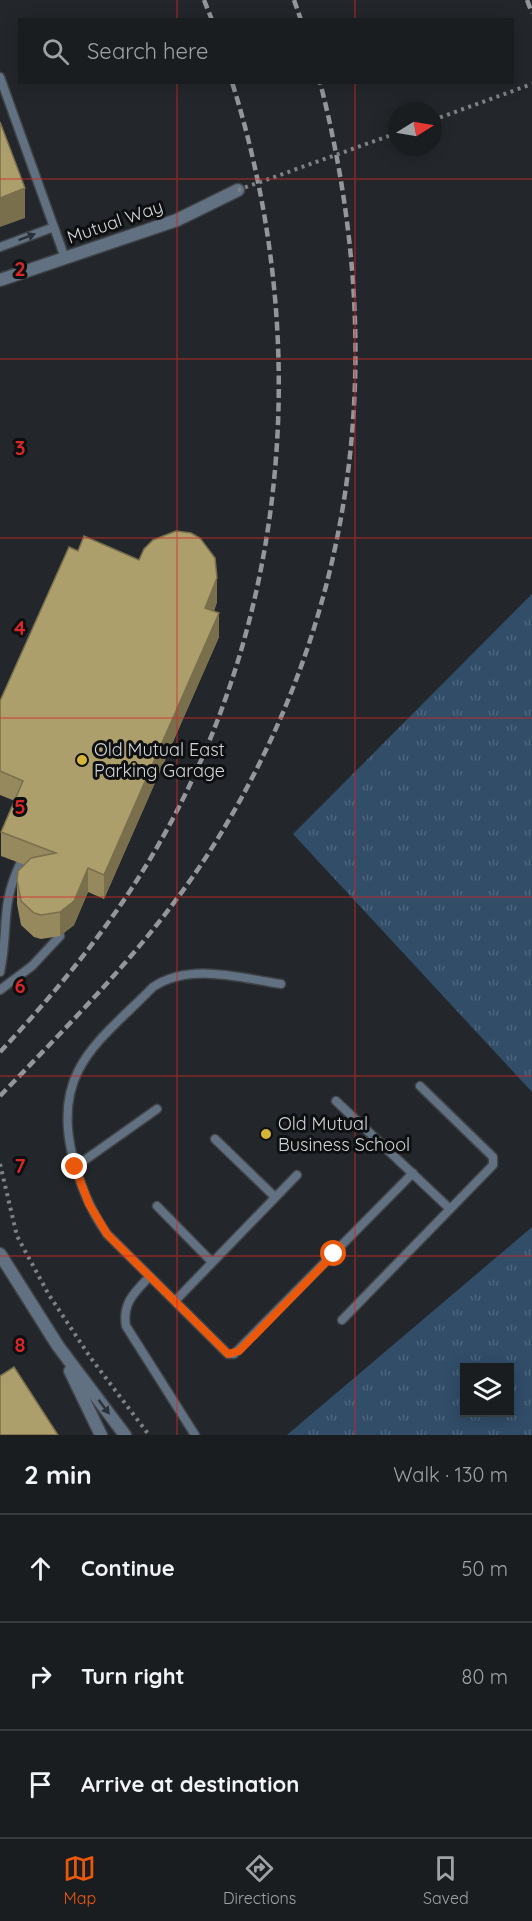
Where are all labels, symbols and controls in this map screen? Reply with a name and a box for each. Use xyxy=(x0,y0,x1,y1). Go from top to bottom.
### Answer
search box xyxy=(18,18,514,84)
icon: search xyxy=(39,35,72,68)
text: Search here xyxy=(87,37,208,65)
north arrow xyxy=(388,102,442,156)
street label: Mutual Way xyxy=(64,194,166,249)
one-way arrow xyxy=(18,232,36,242)
text: 2 xyxy=(14,256,26,281)
text: 3 xyxy=(15,435,25,460)
text: 4 xyxy=(14,615,26,640)
place label: Old Mutual East Parking Garage xyxy=(94,738,225,782)
marker: Old Mutual East Parking Garage xyxy=(75,753,89,767)
text: 5 xyxy=(14,794,26,819)
text: 6 xyxy=(14,973,26,998)
place label: Old Mutual Business School xyxy=(278,1112,410,1156)
marker: Old Mutual Business School xyxy=(259,1127,273,1141)
text: 7 xyxy=(15,1153,26,1178)
route end xyxy=(61,1153,87,1179)
route start xyxy=(320,1240,346,1266)
text: 8 xyxy=(15,1332,26,1357)
map controls xyxy=(460,1363,514,1417)
button: layers xyxy=(460,1363,514,1417)
one-way arrow xyxy=(98,1399,110,1415)
text: 2 min xyxy=(24,1458,92,1491)
text: Walk · 130 m xyxy=(393,1462,508,1487)
icon: ahead xyxy=(24,1552,57,1585)
text: Continue xyxy=(81,1554,175,1582)
text: 50 m xyxy=(462,1556,508,1581)
icon: right xyxy=(24,1660,57,1693)
text: Turn right xyxy=(81,1662,185,1690)
text: 80 m xyxy=(462,1664,508,1689)
icon: arrive xyxy=(24,1768,57,1801)
text: Arrive at destination xyxy=(81,1770,299,1798)
tab: Map xyxy=(63,1852,96,1908)
tab: Directions xyxy=(223,1852,296,1908)
tab: Saved xyxy=(423,1852,469,1908)

